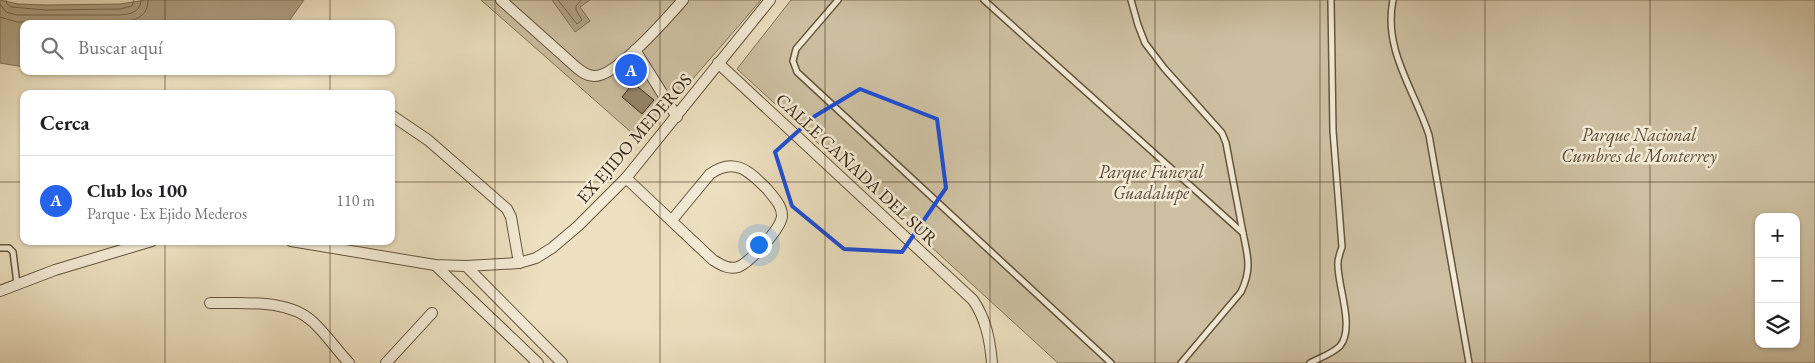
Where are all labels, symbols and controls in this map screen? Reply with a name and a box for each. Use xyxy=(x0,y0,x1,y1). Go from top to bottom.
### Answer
search box xyxy=(20,20,395,75)
icon: search xyxy=(38,34,66,62)
text: Buscar aquí xyxy=(78,35,163,60)
pin: A xyxy=(615,51,647,89)
street label: EX EJIDO MEDEROS xyxy=(571,68,697,208)
street label: CALLE CAÑADA DEL SUR xyxy=(771,88,943,250)
text: Cerca xyxy=(40,109,90,136)
park label: Parque Nacional Cumbres de Monterrey xyxy=(1561,123,1717,168)
park label: Parque Funeral Guadalupe xyxy=(1098,160,1204,205)
text: Club los 100 xyxy=(87,178,187,203)
text: A xyxy=(50,190,62,211)
text: 110 m xyxy=(336,190,375,211)
text: Parque · Ex Ejido Mederos xyxy=(87,203,247,224)
map controls xyxy=(1755,213,1800,348)
button: + xyxy=(1755,213,1800,258)
your location xyxy=(746,232,772,258)
button: − xyxy=(1755,258,1800,303)
button: layers xyxy=(1755,303,1800,348)

